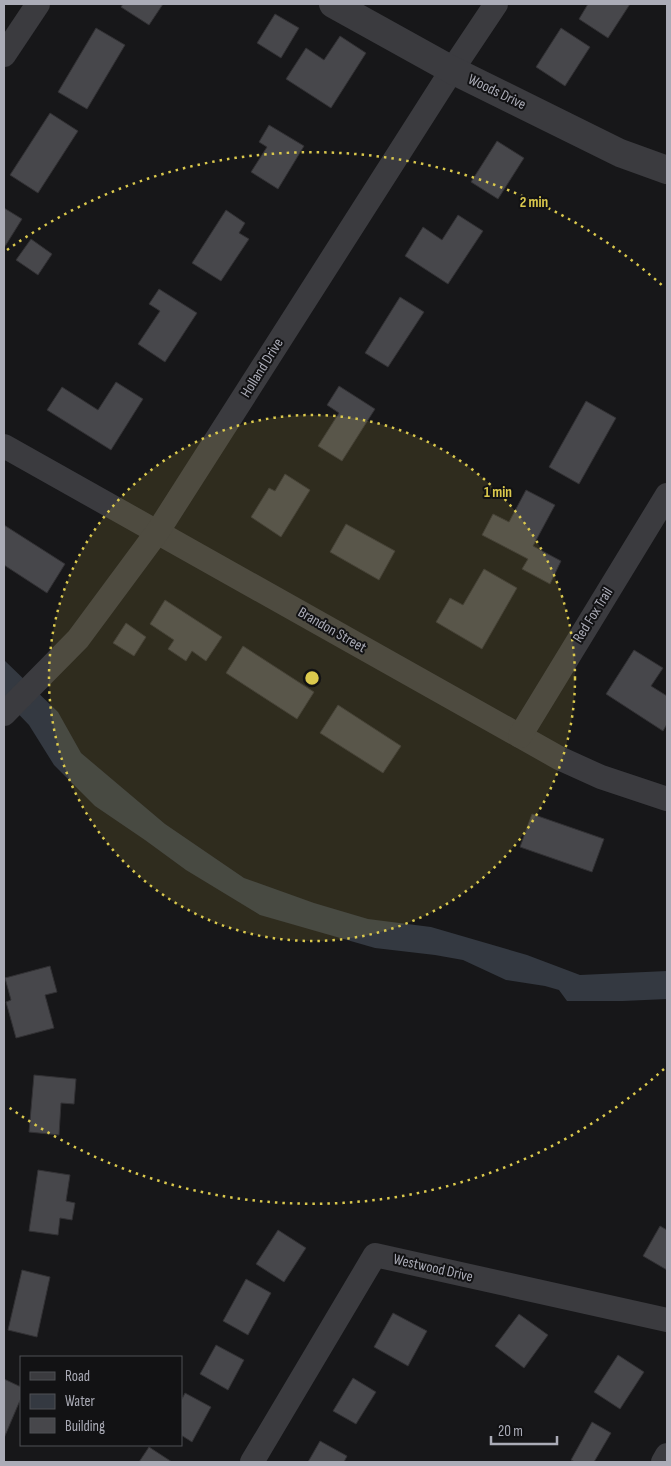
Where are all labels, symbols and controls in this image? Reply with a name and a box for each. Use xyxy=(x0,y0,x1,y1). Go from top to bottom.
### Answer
street label: Woods Drive xyxy=(465,70,529,114)
text: 2 min xyxy=(520,193,548,212)
street label: Holland Drive xyxy=(236,335,288,401)
text: 1 min xyxy=(484,483,512,502)
street label: Red Fox Trail xyxy=(569,584,617,646)
street label: Brandon Street xyxy=(294,603,370,657)
centre of rings xyxy=(303,669,321,687)
street label: Westwood Drive xyxy=(391,1250,475,1286)
legend xyxy=(20,1356,182,1446)
text: Road xyxy=(65,1367,90,1386)
text: Water xyxy=(65,1392,96,1411)
scale bar xyxy=(491,1414,557,1446)
text: Building xyxy=(65,1417,105,1436)
text: 20 m xyxy=(498,1422,523,1441)

